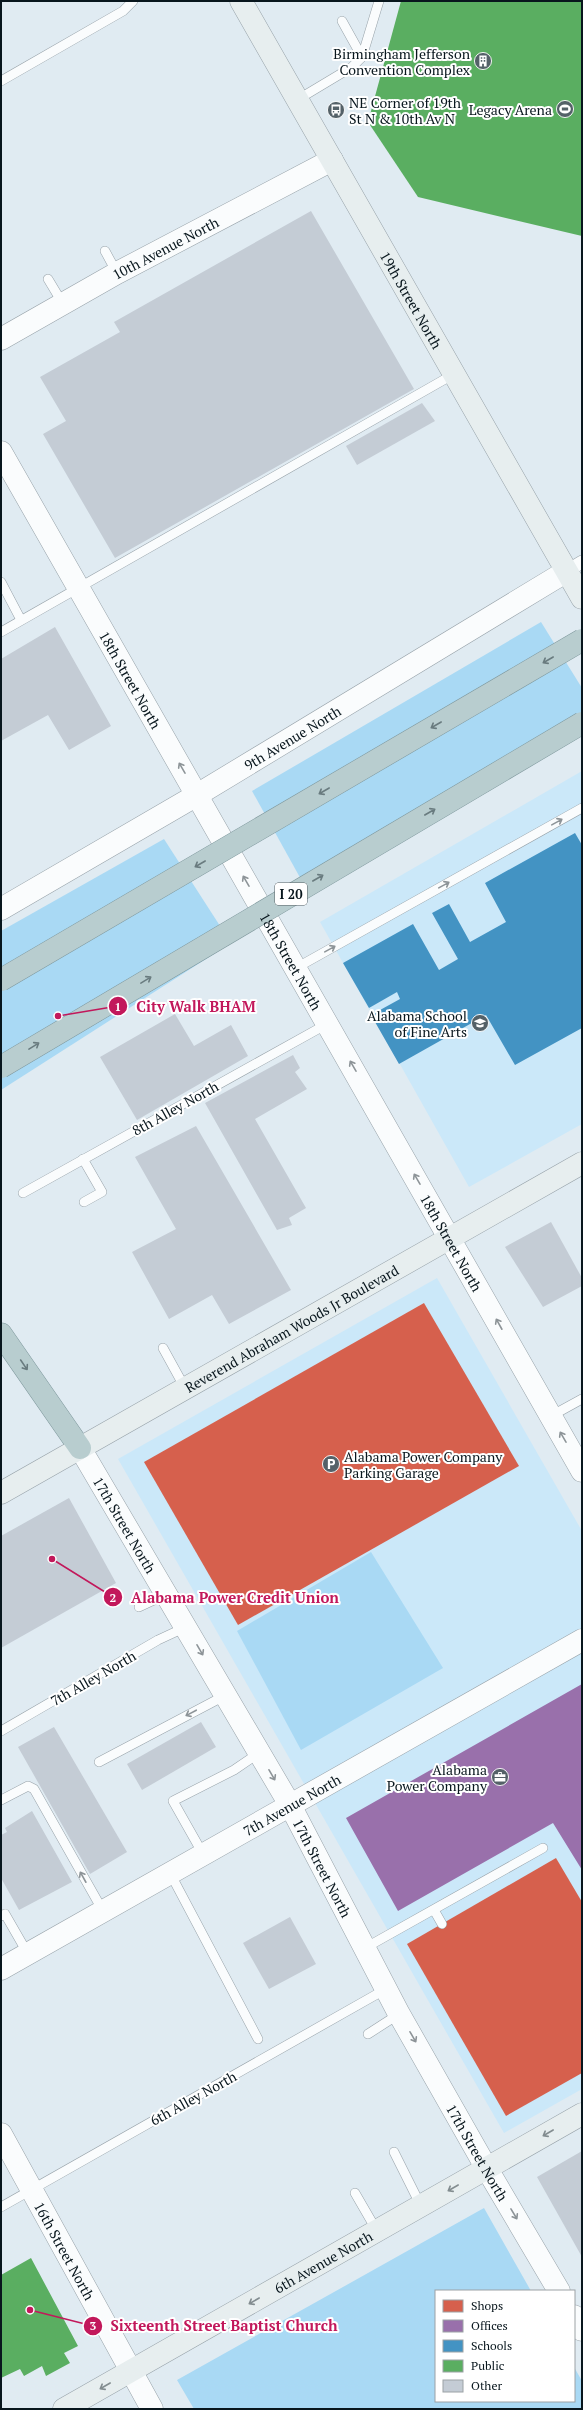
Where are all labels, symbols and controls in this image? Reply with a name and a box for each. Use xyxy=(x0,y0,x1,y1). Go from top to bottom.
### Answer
place label: Birmingham Jefferson Convention Complex xyxy=(333,44,471,79)
building icon: Birmingham Jefferson Convention Complex xyxy=(473,51,493,71)
place label: NE Corner of 19th St N & 10th Av N xyxy=(349,93,461,128)
sports icon: Legacy Arena xyxy=(555,99,575,119)
bus stop icon: NE Corner of 19th St N & 10th Av N xyxy=(326,100,346,120)
place label: Legacy Arena xyxy=(469,100,552,119)
street label: 10th Avenue North xyxy=(109,212,222,283)
street label: 19th Street North xyxy=(376,248,447,352)
street label: 18th Street North xyxy=(95,627,166,732)
one-way arrow xyxy=(542,656,554,664)
street label: 9th Avenue North xyxy=(240,701,344,774)
one-way arrow xyxy=(430,722,442,730)
one-way arrow xyxy=(177,762,185,774)
one-way arrow xyxy=(318,787,330,795)
one-way arrow xyxy=(424,808,436,816)
one-way arrow xyxy=(551,817,563,825)
one-way arrow xyxy=(194,860,206,868)
one-way arrow xyxy=(312,874,324,882)
one-way arrow xyxy=(242,875,250,887)
one-way arrow xyxy=(438,881,450,889)
road number: I 20 xyxy=(275,883,307,905)
street label: 18th Street North xyxy=(256,909,327,1013)
one-way arrow xyxy=(324,944,336,952)
one-way arrow xyxy=(140,975,152,983)
callout: City Walk BHAM xyxy=(108,993,264,1020)
text: City Walk BHAM xyxy=(136,996,256,1016)
text: 1 xyxy=(115,999,121,1014)
place label: Alabama School of Fine Arts xyxy=(367,1006,467,1041)
school or university icon: Alabama School of Fine Arts xyxy=(470,1013,490,1033)
one-way arrow xyxy=(28,1042,39,1050)
one-way arrow xyxy=(348,1060,356,1072)
street label: 8th Alley North xyxy=(128,1076,222,1140)
one-way arrow xyxy=(413,1173,421,1185)
street label: 18th Street North xyxy=(416,1190,487,1295)
street label: Reverend Abraham Woods Jr Boulevard xyxy=(181,1260,402,1396)
one-way arrow xyxy=(494,1318,502,1330)
one-way arrow xyxy=(20,1359,28,1370)
one-way arrow xyxy=(558,1431,566,1443)
place label: Alabama Power Company Parking Garage xyxy=(344,1447,503,1482)
parking icon: Alabama Power Company Parking Garage xyxy=(321,1454,341,1474)
street label: 17th Street North xyxy=(89,1473,161,1576)
callout: Alabama Power Credit Union xyxy=(103,1584,347,1611)
text: Alabama Power Credit Union xyxy=(131,1587,339,1607)
text: 2 xyxy=(110,1590,117,1605)
one-way arrow xyxy=(197,1644,205,1656)
street label: 7th Alley North xyxy=(47,1646,139,1710)
one-way arrow xyxy=(186,1710,198,1717)
place label: Alabama Power Company xyxy=(387,1760,488,1795)
office icon: Alabama Power Company xyxy=(490,1767,510,1787)
street label: 7th Avenue North xyxy=(239,1769,344,1840)
one-way arrow xyxy=(268,1769,276,1781)
street label: 17th Street North xyxy=(289,1815,356,1920)
one-way arrow xyxy=(79,1872,87,1884)
one-way arrow xyxy=(409,2031,417,2043)
street label: 6th Alley North xyxy=(146,2066,240,2130)
street label: 17th Street North xyxy=(442,2100,513,2204)
one-way arrow xyxy=(542,2130,554,2138)
one-way arrow xyxy=(447,2185,459,2192)
street label: 16th Street North xyxy=(30,2198,100,2303)
one-way arrow xyxy=(510,2208,518,2220)
street label: 6th Avenue North xyxy=(270,2226,376,2297)
legend xyxy=(435,2290,575,2402)
one-way arrow xyxy=(248,2297,260,2305)
text: Shops xyxy=(471,2298,503,2313)
callout: Sixteenth Street Baptist Church xyxy=(83,2313,346,2340)
text: Sixteenth Street Baptist Church xyxy=(110,2315,338,2335)
text: 3 xyxy=(90,2318,97,2333)
text: Offices xyxy=(471,2318,508,2333)
text: Schools xyxy=(471,2338,512,2353)
text: Public xyxy=(471,2358,505,2373)
text: Other xyxy=(471,2378,502,2393)
one-way arrow xyxy=(99,2382,111,2390)

